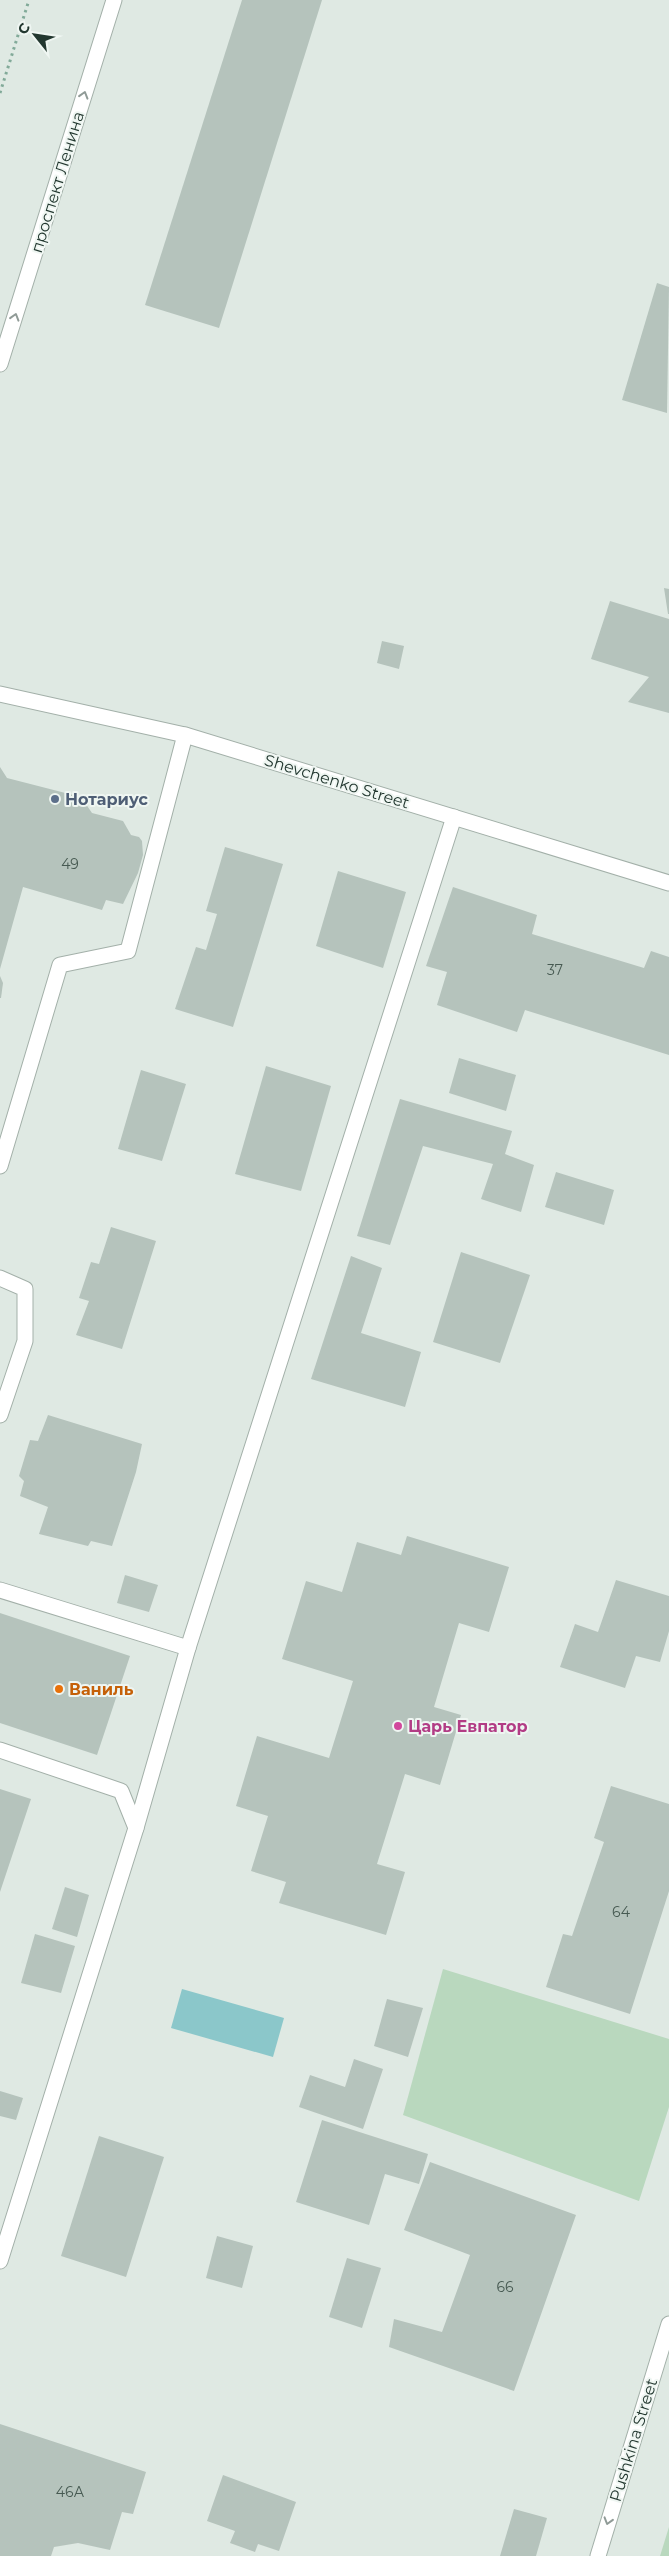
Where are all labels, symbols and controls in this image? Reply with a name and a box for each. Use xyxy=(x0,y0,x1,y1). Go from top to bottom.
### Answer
north arrow xyxy=(10,10,60,60)
text: С xyxy=(13,20,34,37)
one-way arrow xyxy=(79,92,89,100)
street label: проспект Ленина xyxy=(27,109,88,255)
one-way arrow xyxy=(9,314,19,322)
street label: Shevchenko Street xyxy=(262,750,412,813)
place label: Нотариус xyxy=(65,790,148,809)
marker: Нотариус xyxy=(49,793,61,805)
house number: 49 xyxy=(61,855,79,873)
house number: 37 xyxy=(547,961,563,979)
place label: Ваниль xyxy=(69,1680,134,1699)
marker: Ваниль xyxy=(53,1683,65,1695)
place label: Царь Евпатор xyxy=(408,1717,528,1736)
marker: Царь Евпатор xyxy=(392,1720,404,1732)
house number: 64 xyxy=(612,1903,631,1921)
house number: 66 xyxy=(496,2278,514,2296)
street label: Pushkina Street xyxy=(606,2376,661,2504)
house number: 46А xyxy=(56,2483,85,2501)
one-way arrow xyxy=(604,2517,614,2525)

